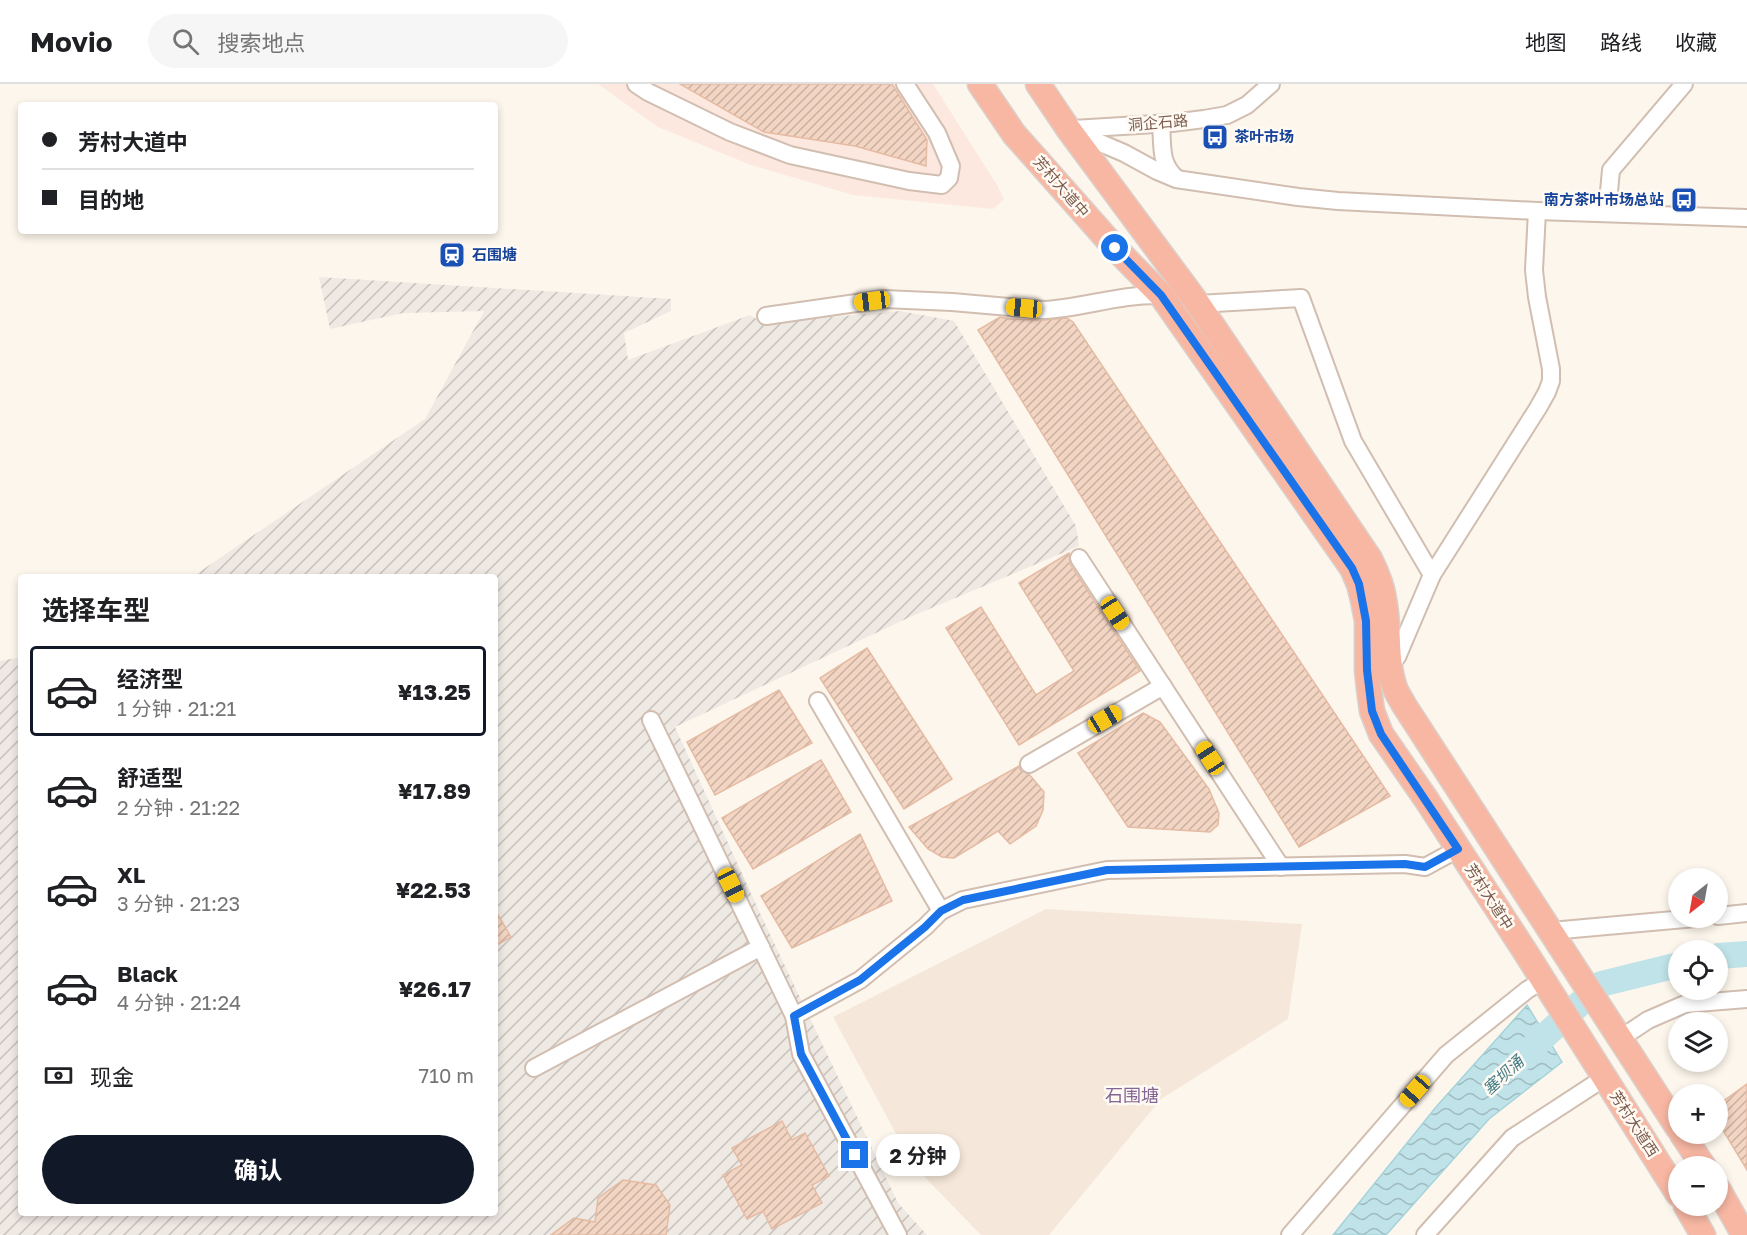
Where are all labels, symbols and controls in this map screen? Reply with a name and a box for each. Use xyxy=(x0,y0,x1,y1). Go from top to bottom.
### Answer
search box xyxy=(148,14,568,68)
text: Movio xyxy=(30,25,112,58)
icon: search xyxy=(169,25,202,58)
text: 搜索地点 xyxy=(217,29,305,56)
text: 地图 xyxy=(1525,29,1567,55)
text: 路线 xyxy=(1600,29,1642,55)
text: 收藏 xyxy=(1675,29,1717,55)
street label: 洞企石路 xyxy=(1127,110,1189,134)
bus stop icon: 茶叶市场 xyxy=(1200,122,1230,152)
place label: 茶叶市场 xyxy=(1234,127,1294,145)
text: 芳村大道中 xyxy=(78,128,188,155)
street label: 芳村大道中 xyxy=(1030,152,1093,221)
bus stop icon: 南方茶叶市场总站 xyxy=(1669,185,1699,215)
text: 目的地 xyxy=(78,186,144,213)
place label: 南方茶叶市场总站 xyxy=(1544,190,1664,208)
route start xyxy=(1101,234,1128,261)
station icon: 石围塘 xyxy=(437,240,467,270)
place label: 石围塘 xyxy=(472,245,517,263)
car xyxy=(853,290,891,312)
car xyxy=(1005,297,1043,319)
car xyxy=(1098,593,1132,633)
text: 选择车型 xyxy=(42,594,150,626)
icon: car xyxy=(45,664,99,718)
text: 经济型 xyxy=(117,665,183,692)
text: ¥13.25 xyxy=(398,678,471,705)
text: 1 分钟 · 21:21 xyxy=(117,696,236,720)
car xyxy=(1085,702,1125,736)
car xyxy=(1193,738,1227,778)
icon: car xyxy=(45,763,99,817)
text: 舒适型 xyxy=(117,764,183,791)
text: ¥17.89 xyxy=(398,777,471,804)
text: 2 分钟 · 21:22 xyxy=(117,795,240,819)
street label: 芳村大道中 xyxy=(1462,860,1518,933)
text: XL xyxy=(117,861,145,888)
icon: car xyxy=(45,862,99,916)
car xyxy=(715,865,747,905)
north arrow xyxy=(1668,868,1728,928)
map controls xyxy=(1668,868,1728,1216)
text: ¥22.53 xyxy=(396,876,471,903)
text: 3 分钟 · 21:23 xyxy=(117,891,240,915)
button: locate xyxy=(1668,940,1728,1000)
text: Black xyxy=(117,960,178,987)
icon: car xyxy=(45,961,99,1015)
text: ¥26.17 xyxy=(399,975,471,1002)
text: 4 分钟 · 21:24 xyxy=(117,990,241,1014)
button: layers xyxy=(1668,1012,1728,1072)
water label: 塞坝涌 xyxy=(1479,1050,1529,1099)
icon: cash xyxy=(42,1059,75,1092)
text: 现金 xyxy=(90,1063,134,1090)
text: 710 m xyxy=(419,1063,474,1087)
car xyxy=(1396,1072,1434,1110)
district label: 石围塘 xyxy=(1105,1084,1159,1106)
button: + xyxy=(1668,1084,1728,1144)
street label: 芳村大道西 xyxy=(1607,1087,1663,1160)
callout: 2 分钟 xyxy=(876,1134,960,1176)
button: 确认 xyxy=(42,1135,474,1204)
route end xyxy=(841,1141,868,1168)
text: 2 分钟 xyxy=(889,1143,947,1167)
button: − xyxy=(1668,1156,1728,1216)

